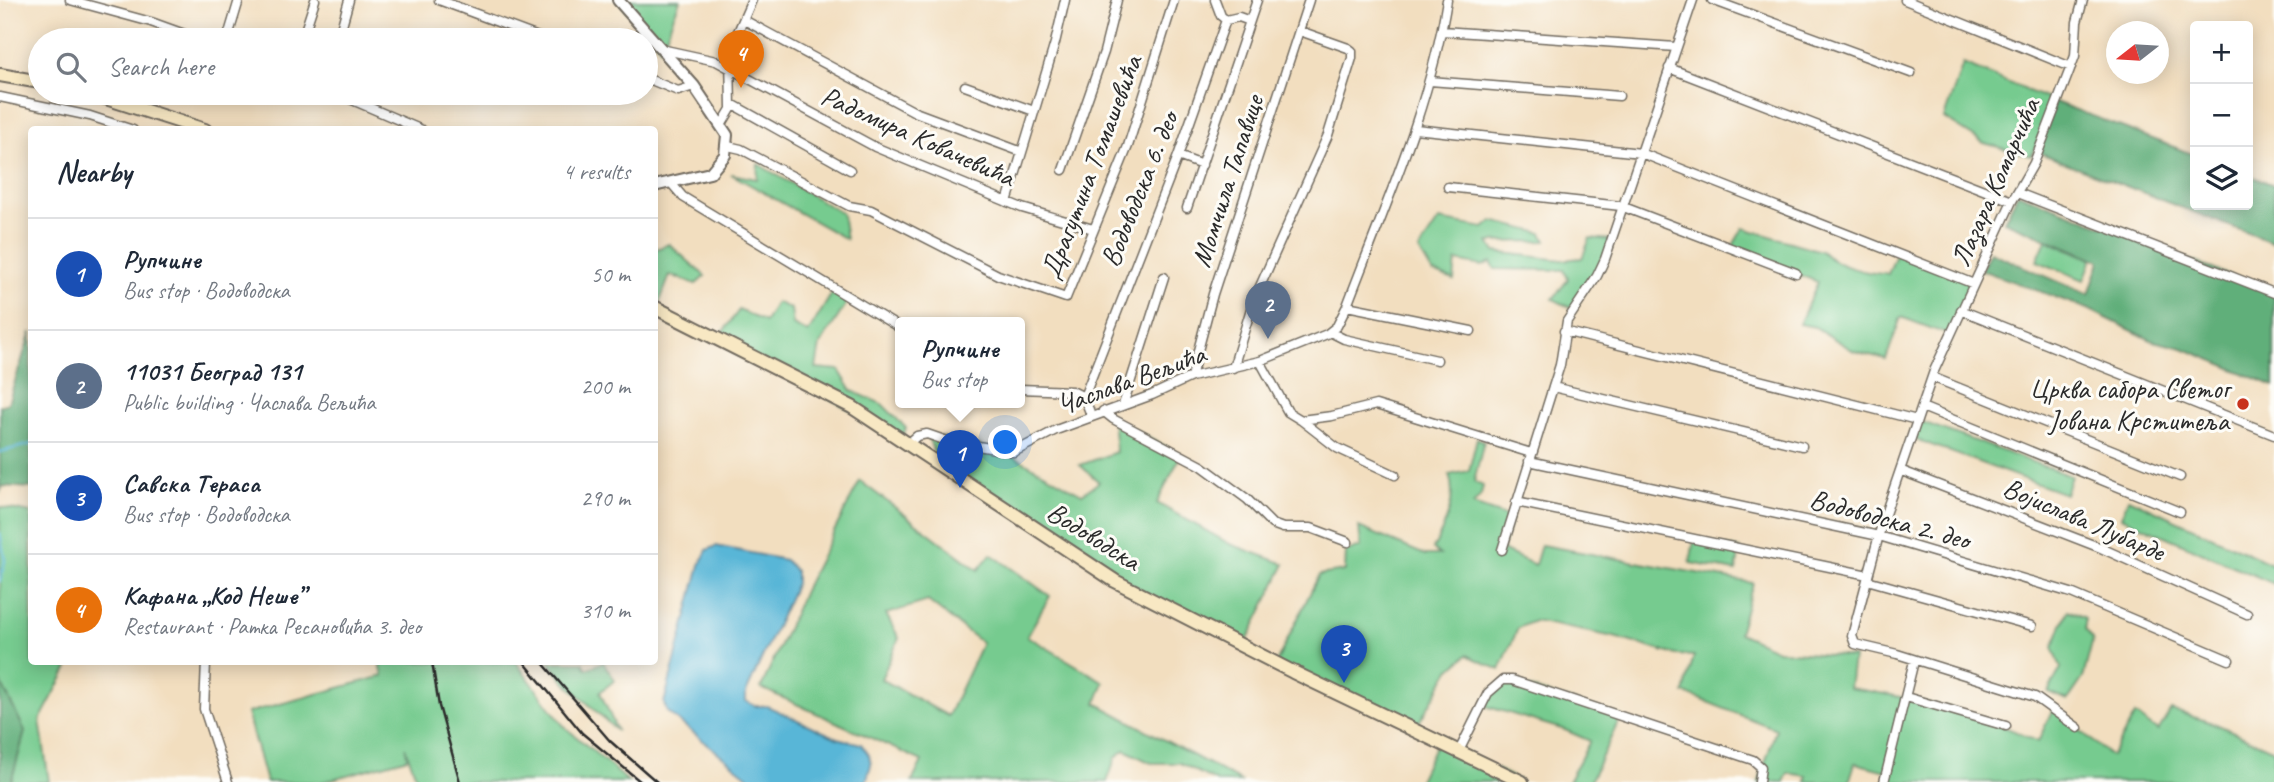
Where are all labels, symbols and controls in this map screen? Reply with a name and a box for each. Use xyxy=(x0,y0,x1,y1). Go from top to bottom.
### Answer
north arrow xyxy=(2106,21,2169,84)
map controls xyxy=(2190,21,2253,210)
button: + xyxy=(2190,21,2253,84)
search box xyxy=(28,28,658,105)
pin: 4 xyxy=(718,30,764,88)
icon: search xyxy=(52,48,90,86)
street label: Драгутина Томашевића xyxy=(1032,49,1150,284)
text: Search here xyxy=(108,50,214,83)
street label: Радомира Ковачевића xyxy=(816,78,1022,195)
button: − xyxy=(2190,84,2253,147)
street label: Момчила Тапавице xyxy=(1183,89,1272,271)
street label: Лазара Комарчића xyxy=(1942,91,2049,272)
street label: Водоводска 6. део xyxy=(1092,104,1187,272)
button: layers xyxy=(2190,147,2253,210)
text: Nearby xyxy=(56,153,132,191)
text: 4 results xyxy=(563,157,630,186)
text: Рупчине xyxy=(123,243,201,276)
text: 1 xyxy=(74,260,84,289)
text: 50 m xyxy=(591,260,630,289)
text: Bus stop · Водоводска xyxy=(123,276,290,305)
pin: 2 xyxy=(1245,281,1291,339)
popup xyxy=(895,317,1025,408)
text: Рупчине xyxy=(921,332,999,365)
street label: Часлава Вељића xyxy=(1052,335,1212,422)
text: 11031 Београд 131 xyxy=(123,355,302,388)
text: Bus stop xyxy=(921,365,987,394)
place label: Црква сабора Светог Јована Крститеља xyxy=(2029,371,2233,438)
text: 2 xyxy=(74,372,84,401)
text: 200 m xyxy=(581,372,630,401)
text: Public building · Часлава Вељића xyxy=(123,388,375,417)
marker: Црква сабора Светог Јована Крститеља xyxy=(2235,396,2251,412)
your location xyxy=(988,425,1022,459)
pin: 1 xyxy=(937,430,983,488)
text: Савска Тераса xyxy=(123,467,260,500)
street label: Војислава Лубарде xyxy=(1998,469,2172,569)
street label: Водоводска 2. део xyxy=(1806,481,1977,558)
text: 3 xyxy=(74,484,84,513)
text: 290 m xyxy=(581,484,630,513)
street label: Водоводска xyxy=(1041,494,1149,579)
text: Bus stop · Водоводска xyxy=(123,500,290,529)
text: Кафана „Код Неше” xyxy=(123,579,304,612)
text: 4 xyxy=(74,596,84,625)
text: 310 m xyxy=(581,596,630,625)
text: Restaurant · Ратка Ресановића 3. део xyxy=(123,612,421,641)
pin: 3 xyxy=(1321,625,1367,683)

